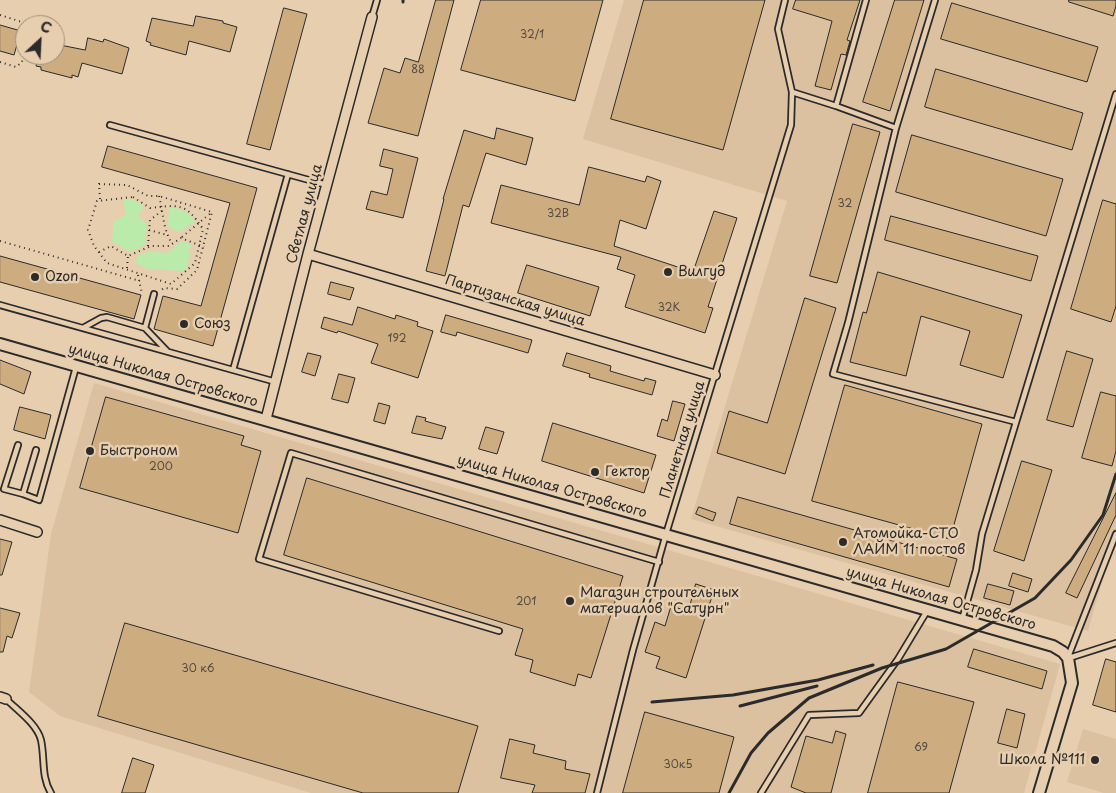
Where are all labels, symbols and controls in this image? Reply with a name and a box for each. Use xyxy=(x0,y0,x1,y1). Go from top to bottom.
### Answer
north arrow xyxy=(15,15,65,65)
text: С xyxy=(37,15,55,39)
house number: 32/1 xyxy=(520,28,544,42)
house number: 88 xyxy=(411,63,425,77)
street label: Светлая улица xyxy=(284,162,326,266)
house number: 32 xyxy=(838,197,852,211)
house number: 32В xyxy=(547,207,569,221)
place label: Вилгуд xyxy=(678,264,725,280)
marker: Вилгуд xyxy=(662,266,674,278)
place label: Ozon xyxy=(45,269,78,285)
marker: Ozon xyxy=(29,271,41,283)
street label: Партизанская улица xyxy=(443,272,587,330)
house number: 32К xyxy=(658,301,680,315)
place label: Союз xyxy=(194,316,231,332)
marker: Союз xyxy=(178,318,190,330)
house number: 192 xyxy=(388,332,406,346)
street label: улица Николая Островского xyxy=(66,341,260,411)
street label: Планетная улица xyxy=(657,379,709,501)
place label: Быстроном xyxy=(100,443,178,459)
marker: Быстроном xyxy=(84,445,96,457)
street label: улица Николая Островского xyxy=(455,452,649,522)
house number: 200 xyxy=(149,460,173,474)
place label: Гектор xyxy=(605,464,650,480)
marker: Гектор xyxy=(589,466,601,478)
place label: Атомойка-СТО ЛАЙМ 11 постов xyxy=(853,526,965,558)
marker: Атомойка-СТО ЛАЙМ 11 постов xyxy=(837,536,849,548)
street label: улица Николая Островского xyxy=(844,564,1038,634)
place label: Магазин строительных материалов "Сатурн" xyxy=(580,585,739,618)
house number: 201 xyxy=(516,595,536,609)
marker: Магазин строительных материалов "Сатурн" xyxy=(564,595,576,607)
house number: 30 к6 xyxy=(181,662,215,676)
house number: 69 xyxy=(914,741,928,755)
place label: Школа №111 xyxy=(999,752,1085,768)
marker: Школа №111 xyxy=(1089,754,1101,766)
house number: 30к5 xyxy=(664,758,692,772)

